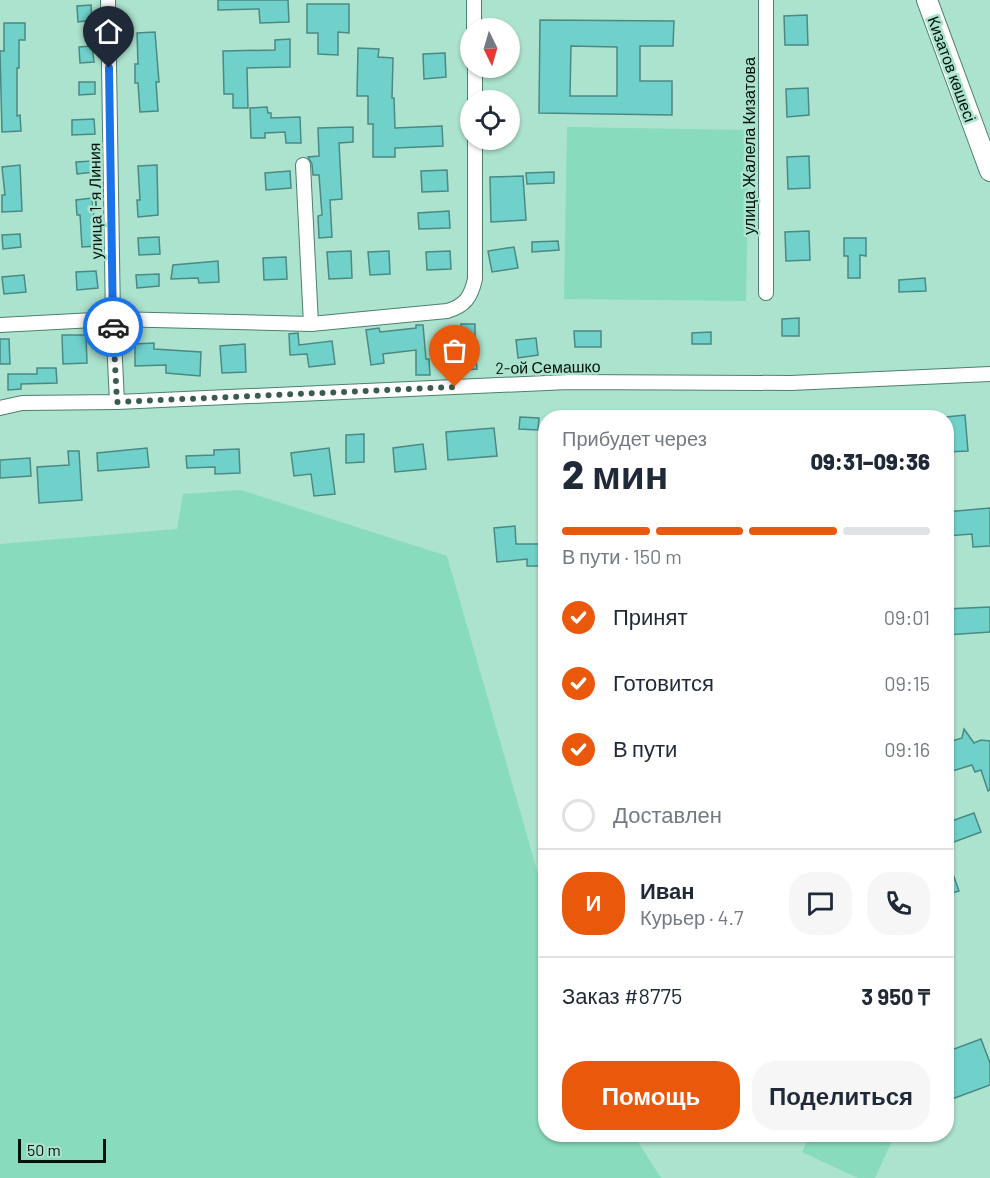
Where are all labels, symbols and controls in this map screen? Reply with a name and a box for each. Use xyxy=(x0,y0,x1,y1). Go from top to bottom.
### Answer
pin xyxy=(83,6,134,68)
street label: Кизатов көшесі xyxy=(925,13,980,124)
icon: home xyxy=(92,15,125,48)
north arrow xyxy=(460,18,520,78)
map controls xyxy=(460,18,520,150)
street label: улица Жалела Кизатова xyxy=(739,57,758,235)
button: locate xyxy=(460,90,520,150)
street label: улица 1-я Линия xyxy=(84,142,105,260)
courier xyxy=(83,297,143,357)
icon: car xyxy=(97,311,130,344)
pin xyxy=(429,325,480,387)
icon: bag xyxy=(438,334,471,367)
street label: 2-ой Семашко xyxy=(495,356,601,377)
text: Прибудет через xyxy=(562,426,707,450)
text: 09:31–09:36 xyxy=(810,448,930,474)
text: 2 мин xyxy=(562,450,668,497)
text: В пути · 150 m xyxy=(562,544,682,568)
icon: check xyxy=(562,601,595,634)
text: Принят xyxy=(613,603,687,629)
text: 09:01 xyxy=(884,605,930,629)
icon: check xyxy=(562,667,595,700)
text: Готовится xyxy=(613,669,714,695)
text: 09:15 xyxy=(884,671,930,695)
icon: check xyxy=(562,733,595,766)
text: В пути xyxy=(613,735,677,761)
text: 09:16 xyxy=(884,737,930,761)
text: Доставлен xyxy=(613,801,722,827)
button: chat xyxy=(789,872,852,935)
button: phone xyxy=(867,872,930,935)
text: Иван xyxy=(640,877,695,903)
text: И xyxy=(586,889,601,915)
text: Курьер · 4.7 xyxy=(640,905,743,929)
text: Заказ #8775 xyxy=(562,982,682,1008)
text: 3 950 ₸ xyxy=(861,983,930,1009)
button: Помощь xyxy=(562,1061,740,1130)
button: Поделиться xyxy=(752,1061,930,1130)
scale bar xyxy=(18,1136,106,1164)
text: 50 m xyxy=(27,1140,61,1159)

